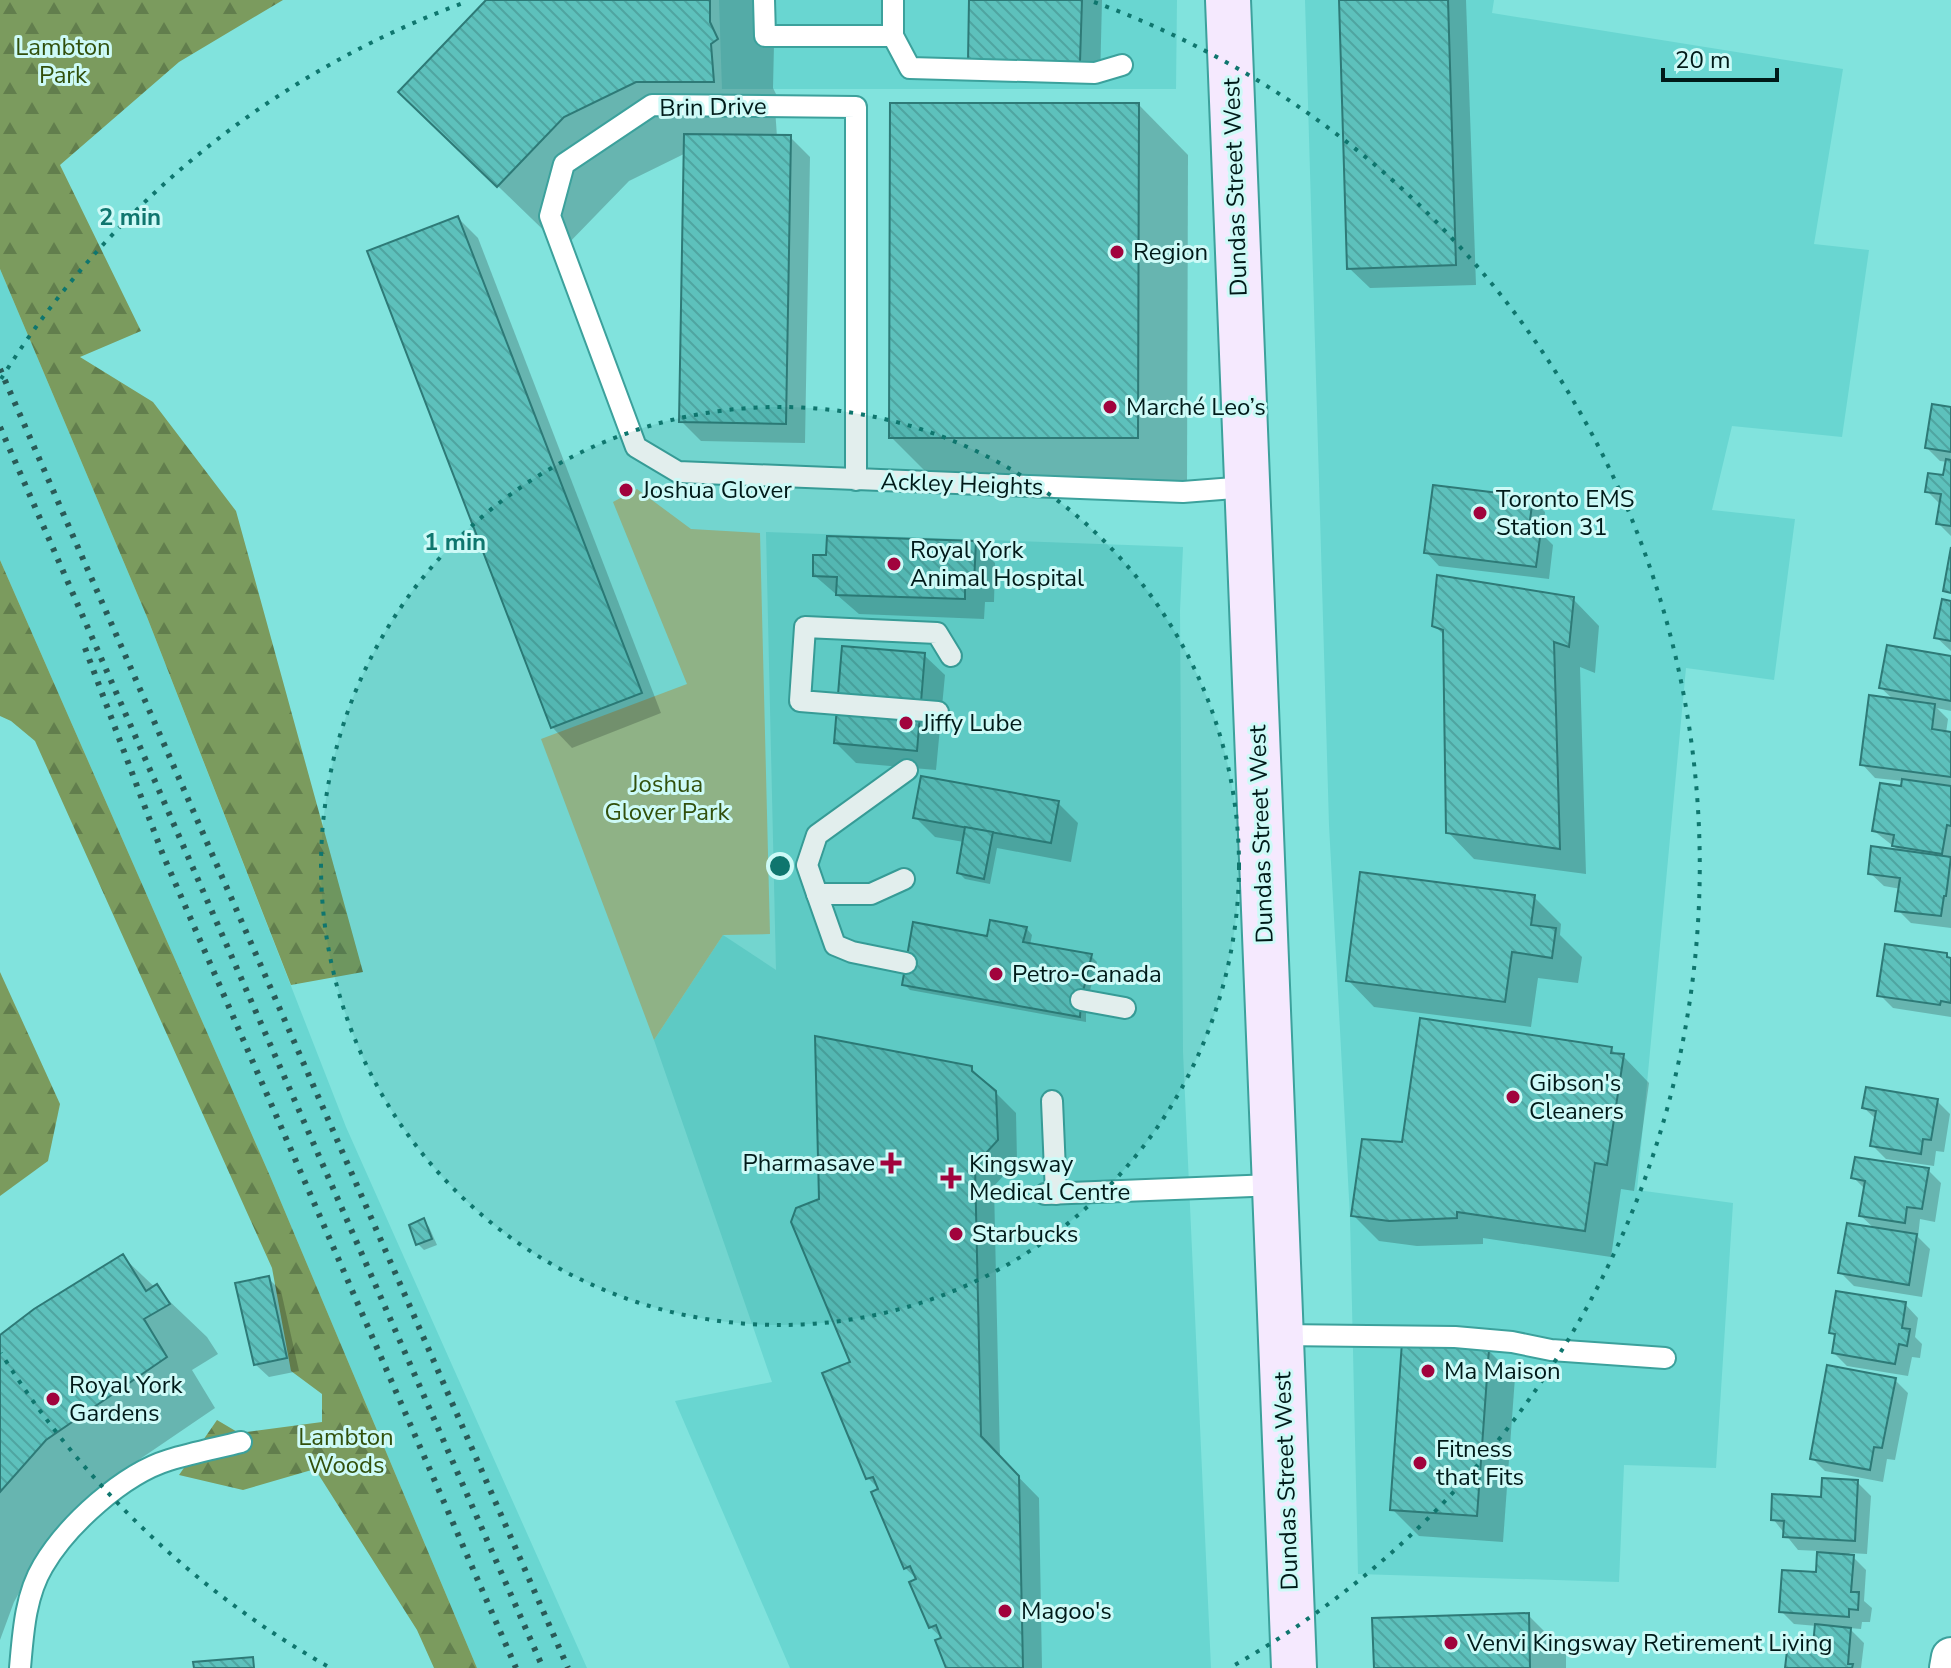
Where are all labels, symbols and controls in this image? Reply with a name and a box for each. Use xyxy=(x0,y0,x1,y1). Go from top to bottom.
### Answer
park label: Lambton Park xyxy=(15,31,111,91)
scale bar xyxy=(1663,32,1777,82)
text: 20 m xyxy=(1675,44,1731,76)
street label: Dundas Street West xyxy=(1215,77,1255,297)
street label: Brin Drive xyxy=(659,90,767,124)
text: 2 min xyxy=(99,201,161,233)
place label: Region xyxy=(1133,236,1208,268)
marker: Region xyxy=(1108,243,1126,261)
place label: Marché Leo’s xyxy=(1126,391,1266,423)
marker: Marché Leo’s xyxy=(1101,398,1119,416)
street label: Ackley Heights xyxy=(880,465,1044,503)
place label: Joshua Glover xyxy=(641,474,792,506)
marker: Joshua Glover xyxy=(617,481,635,499)
place label: Toronto EMS Station 31 xyxy=(1496,483,1634,543)
marker: Toronto EMS Station 31 xyxy=(1471,504,1489,522)
text: 1 min xyxy=(424,526,486,558)
place label: Royal York Animal Hospital xyxy=(910,534,1084,594)
marker: Royal York Animal Hospital xyxy=(885,555,903,573)
place label: Jiffy Lube xyxy=(921,707,1022,739)
marker: Jiffy Lube xyxy=(897,714,915,732)
street label: Dundas Street West xyxy=(1241,724,1281,944)
park label: Joshua Glover Park xyxy=(604,768,731,828)
centre of rings xyxy=(766,852,794,880)
place label: Petro-Canada xyxy=(1012,958,1162,990)
marker: Petro-Canada xyxy=(987,965,1005,983)
place label: Gibson's Cleaners xyxy=(1529,1067,1624,1127)
marker: Gibson's Cleaners xyxy=(1504,1088,1522,1106)
place label: Pharmasave xyxy=(743,1147,875,1179)
place label: Kingsway Medical Centre xyxy=(969,1148,1130,1208)
marker: Pharmasave xyxy=(882,1154,900,1172)
marker: Kingsway Medical Centre xyxy=(940,1167,962,1189)
place label: Starbucks xyxy=(972,1218,1078,1250)
marker: Starbucks xyxy=(947,1225,965,1243)
place label: Ma Maison xyxy=(1444,1355,1561,1387)
marker: Ma Maison xyxy=(1419,1362,1437,1380)
place label: Royal York Gardens xyxy=(69,1369,183,1429)
street label: Dundas Street West xyxy=(1266,1371,1306,1591)
marker: Royal York Gardens xyxy=(44,1390,62,1408)
park label: Lambton Woods xyxy=(298,1421,394,1481)
place label: Fitness that Fits xyxy=(1436,1433,1524,1493)
marker: Fitness that Fits xyxy=(1411,1454,1429,1472)
place label: Magoo's xyxy=(1021,1595,1112,1627)
marker: Magoo's xyxy=(996,1602,1014,1620)
place label: Venvi Kingsway Retirement Living xyxy=(1466,1627,1833,1659)
marker: Venvi Kingsway Retirement Living xyxy=(1442,1634,1460,1652)

